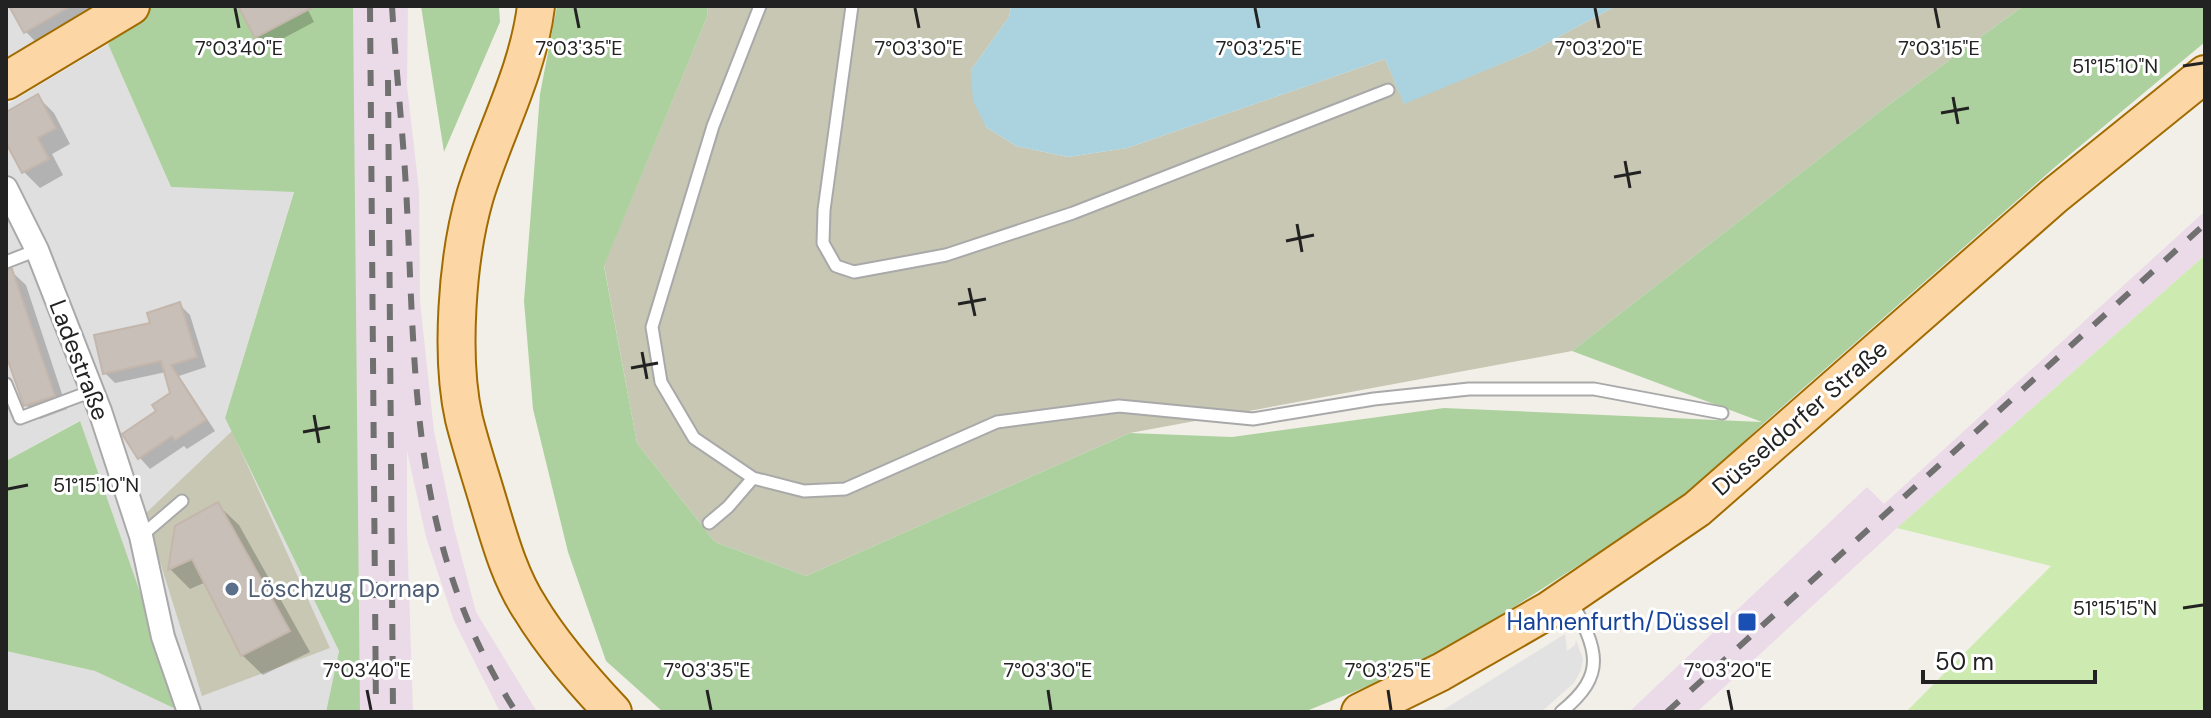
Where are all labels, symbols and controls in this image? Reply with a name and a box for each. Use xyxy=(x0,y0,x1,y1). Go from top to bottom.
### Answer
text: 7°03'40"E xyxy=(195,35,283,61)
text: 7°03'35"E xyxy=(535,35,623,61)
text: 7°03'30"E xyxy=(875,35,963,61)
text: 7°03'25"E xyxy=(1216,35,1302,61)
text: 7°03'20"E xyxy=(1555,35,1643,61)
text: 7°03'15"E xyxy=(1898,35,1980,61)
text: 51°15'10"N xyxy=(2072,53,2158,79)
street label: Ladestraße xyxy=(42,295,117,424)
street label: Düsseldorfer Straße xyxy=(1706,333,1894,502)
text: 51°15'10"N xyxy=(53,472,139,498)
place label: Löschzug Dornap xyxy=(248,573,440,604)
marker: Löschzug Dornap xyxy=(223,580,241,598)
text: 51°15'15"N xyxy=(2073,595,2157,621)
place label: Hahnenfurth/Düssel xyxy=(1506,606,1729,637)
marker: Hahnenfurth/Düssel xyxy=(1736,611,1758,633)
scale bar xyxy=(1923,634,2095,684)
text: 50 m xyxy=(1935,646,1994,677)
text: 7°03'40"E xyxy=(323,657,411,683)
text: 7°03'35"E xyxy=(663,657,751,683)
text: 7°03'30"E xyxy=(1004,657,1092,683)
text: 7°03'25"E xyxy=(1345,657,1431,683)
text: 7°03'20"E xyxy=(1684,657,1772,683)

